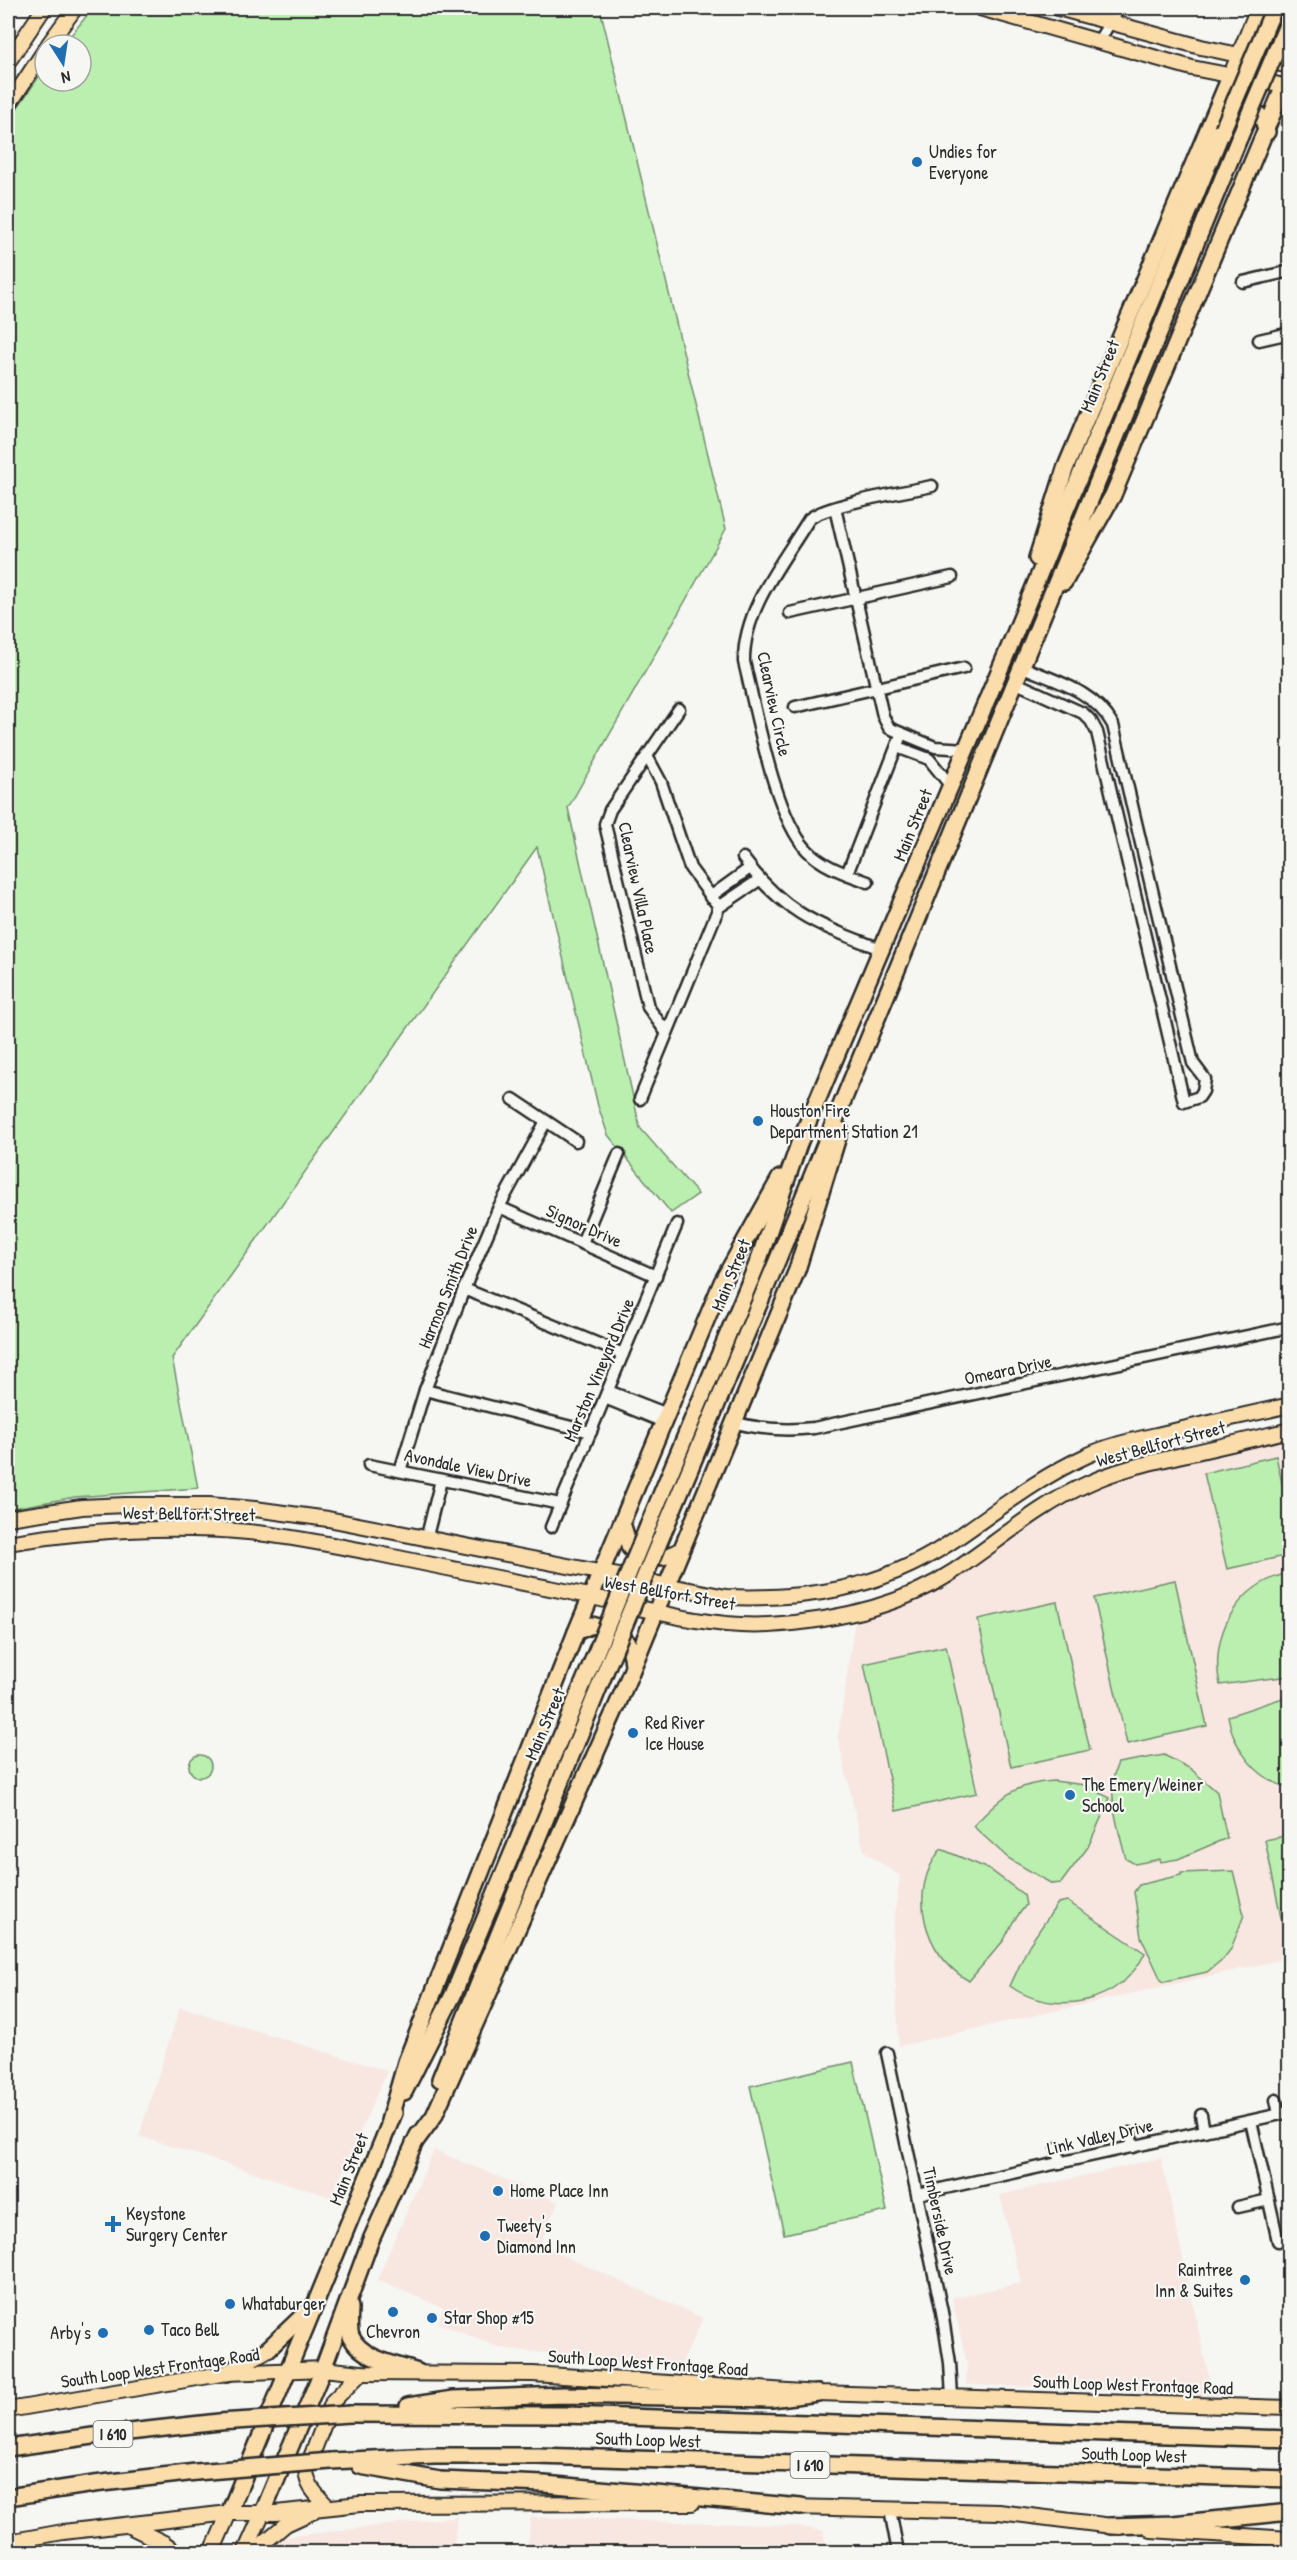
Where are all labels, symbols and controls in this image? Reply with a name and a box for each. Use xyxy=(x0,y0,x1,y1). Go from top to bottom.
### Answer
north arrow xyxy=(33,33,93,93)
text: N xyxy=(59,66,73,89)
place label: Undies for Everyone xyxy=(929,139,997,185)
marker: Undies for Everyone xyxy=(910,155,924,169)
street label: Main Street xyxy=(1074,335,1126,416)
street label: Clearview Circle xyxy=(751,649,798,759)
street label: Main Street xyxy=(887,784,939,865)
street label: Clearview Villa Place xyxy=(612,820,665,956)
place label: Houston Fire Department Station 21 xyxy=(770,1098,918,1144)
marker: Houston Fire Department Station 21 xyxy=(751,1114,765,1128)
street label: Signor Drive xyxy=(542,1198,626,1253)
street label: Harmon Smith Drive xyxy=(412,1222,484,1352)
street label: Main Street xyxy=(705,1234,757,1315)
street label: Marston Vineyard Drive xyxy=(557,1294,640,1445)
street label: Omeara Drive xyxy=(962,1348,1054,1391)
street label: West Bellfort Street xyxy=(1094,1414,1229,1473)
street label: Avondale View Drive xyxy=(402,1442,534,1493)
street label: West Bellfort Street xyxy=(123,1500,256,1527)
street label: West Bellfort Street xyxy=(603,1569,738,1616)
street label: Main Street xyxy=(518,1683,571,1764)
place label: Red River Ice House xyxy=(645,1710,705,1756)
marker: Red River Ice House xyxy=(626,1726,640,1740)
place label: The Emery/Weiner School xyxy=(1082,1772,1203,1818)
marker: The Emery/Weiner School xyxy=(1063,1788,1077,1802)
street label: Link Valley Drive xyxy=(1044,2112,1155,2161)
street label: Main Street xyxy=(323,2128,375,2209)
street label: Timberside Drive xyxy=(917,2165,964,2277)
place label: Home Place Inn xyxy=(510,2178,609,2203)
marker: Home Place Inn xyxy=(491,2184,505,2198)
place label: Keystone Surgery Center xyxy=(126,2201,228,2247)
place label: Tweety's Diamond Inn xyxy=(497,2213,576,2259)
marker: Keystone Surgery Center xyxy=(104,2215,122,2233)
marker: Tweety's Diamond Inn xyxy=(478,2229,492,2243)
place label: Raintree Inn & Suites xyxy=(1155,2257,1233,2303)
marker: Raintree Inn & Suites xyxy=(1238,2273,1252,2287)
place label: Whataburger xyxy=(242,2291,325,2316)
marker: Whataburger xyxy=(223,2297,237,2311)
marker: Chevron xyxy=(386,2305,400,2319)
place label: Star Shop #15 xyxy=(444,2305,534,2330)
marker: Star Shop #15 xyxy=(425,2311,439,2325)
place label: Taco Bell xyxy=(161,2317,219,2342)
place label: Chevron xyxy=(366,2319,420,2344)
place label: Arby's xyxy=(50,2320,91,2345)
marker: Taco Bell xyxy=(142,2323,156,2337)
marker: Arby's xyxy=(96,2326,110,2340)
street label: South Loop West Frontage Road xyxy=(59,2341,261,2394)
street label: South Loop West Frontage Road xyxy=(547,2343,749,2382)
street label: South Loop West Frontage Road xyxy=(1032,2369,1234,2400)
road number: I 610 xyxy=(94,2421,132,2447)
street label: South Loop West xyxy=(595,2425,702,2454)
street label: South Loop West xyxy=(1081,2440,1188,2469)
road number: I 610 xyxy=(790,2452,830,2478)

